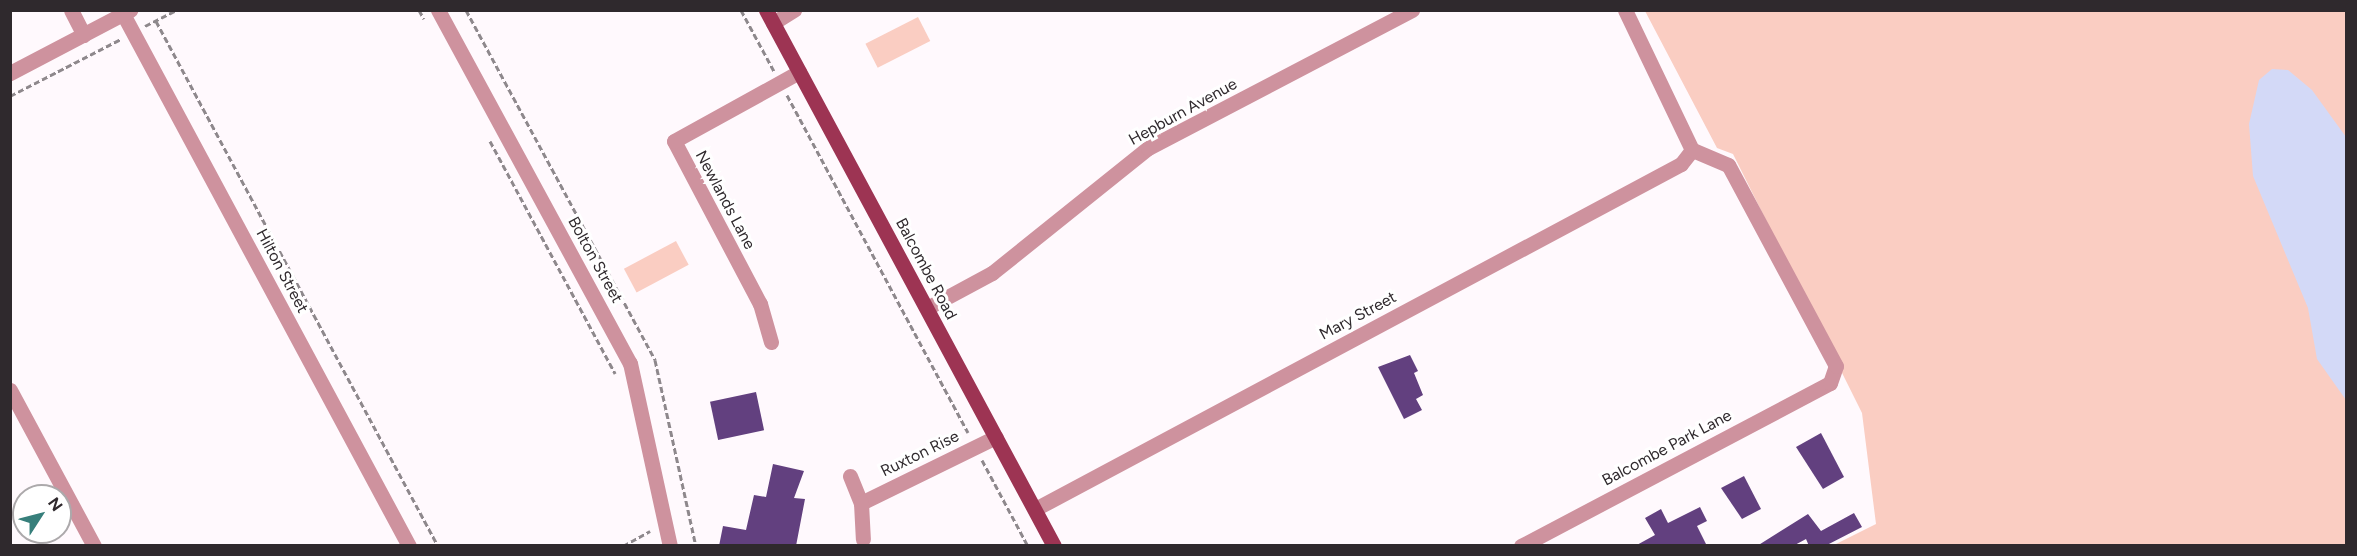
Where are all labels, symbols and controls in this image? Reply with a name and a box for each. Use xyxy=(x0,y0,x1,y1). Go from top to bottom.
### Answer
street label: Hepburn Avenue xyxy=(1125,74,1241,150)
street label: Newlands Lane xyxy=(691,147,759,253)
street label: Bolton Street xyxy=(563,214,627,306)
street label: Balcombe Road xyxy=(891,215,961,323)
street label: Hilton Street xyxy=(252,226,312,316)
street label: Mary Street xyxy=(1316,288,1400,344)
street label: Balcombe Park Lane xyxy=(1599,406,1735,490)
street label: Ruxton Rise xyxy=(878,427,962,481)
north arrow xyxy=(12,484,72,544)
text: N xyxy=(44,494,67,515)

